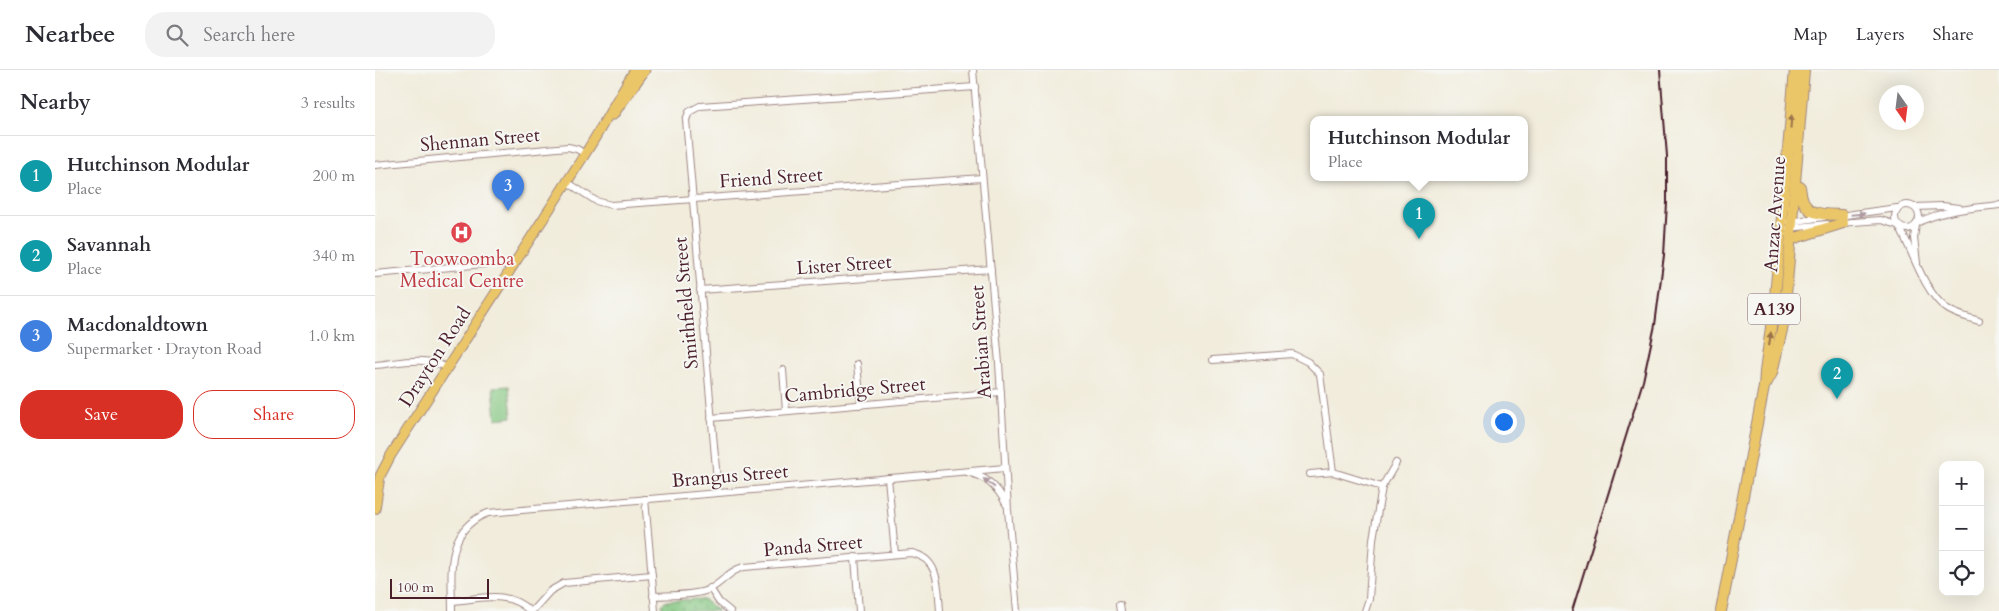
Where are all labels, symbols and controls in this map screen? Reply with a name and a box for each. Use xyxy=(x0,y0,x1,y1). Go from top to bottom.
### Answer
search box xyxy=(145,12,495,57)
text: Nearbee xyxy=(25,18,115,51)
icon: search xyxy=(163,21,191,49)
text: Search here xyxy=(203,22,295,48)
text: Map xyxy=(1793,22,1828,47)
text: Layers xyxy=(1856,22,1905,47)
text: Share xyxy=(1933,22,1974,47)
north arrow xyxy=(1879,85,1924,130)
text: Nearby xyxy=(20,88,91,117)
text: 3 results xyxy=(301,92,355,114)
one-way arrow xyxy=(1787,113,1795,129)
popup xyxy=(1310,116,1528,181)
street label: Shennan Street xyxy=(419,122,541,158)
text: Hutchinson Modular xyxy=(1328,125,1510,151)
text: Place xyxy=(1328,151,1363,173)
text: Hutchinson Modular xyxy=(67,152,250,178)
street label: Anzac Avenue xyxy=(1758,155,1792,273)
street label: Friend Street xyxy=(718,161,824,195)
text: 1 xyxy=(32,165,40,187)
text: 200 m xyxy=(313,165,355,187)
pin: 3 xyxy=(492,170,524,211)
text: Place xyxy=(67,178,102,200)
pin: 1 xyxy=(1403,198,1435,239)
one-way arrow xyxy=(1850,209,1866,217)
hospital icon: Toowoomba Medical Centre xyxy=(450,221,474,245)
text: Savannah xyxy=(67,232,151,258)
street label: Smithfield Street xyxy=(667,236,705,370)
text: 2 xyxy=(32,245,40,267)
text: 340 m xyxy=(313,245,355,267)
place label: Toowoomba Medical Centre xyxy=(400,246,524,294)
street label: Lister Street xyxy=(795,249,893,281)
text: Place xyxy=(67,258,102,280)
street label: Arabian Street xyxy=(964,284,998,400)
road number: A139 xyxy=(1748,293,1800,324)
street label: Drayton Road xyxy=(393,302,477,412)
text: Macdonaldtown xyxy=(67,312,208,338)
text: 3 xyxy=(32,325,40,347)
text: 1.0 km xyxy=(308,325,355,347)
one-way arrow xyxy=(1766,331,1774,347)
text: Supermarket · Drayton Road xyxy=(67,338,262,360)
pin: 2 xyxy=(1821,358,1853,399)
street label: Cambridge Street xyxy=(783,371,927,409)
button: Save xyxy=(20,390,183,439)
button: Share xyxy=(193,390,355,439)
your location xyxy=(1491,409,1517,435)
street label: Brangus Street xyxy=(671,458,789,494)
map controls xyxy=(1939,461,1984,596)
button: + xyxy=(1939,461,1984,506)
one-way arrow xyxy=(982,478,996,488)
button: − xyxy=(1939,506,1984,551)
street label: Panda Street xyxy=(762,529,864,563)
button: locate xyxy=(1939,551,1984,596)
scale bar xyxy=(390,576,489,599)
text: 100 m xyxy=(397,578,434,597)

